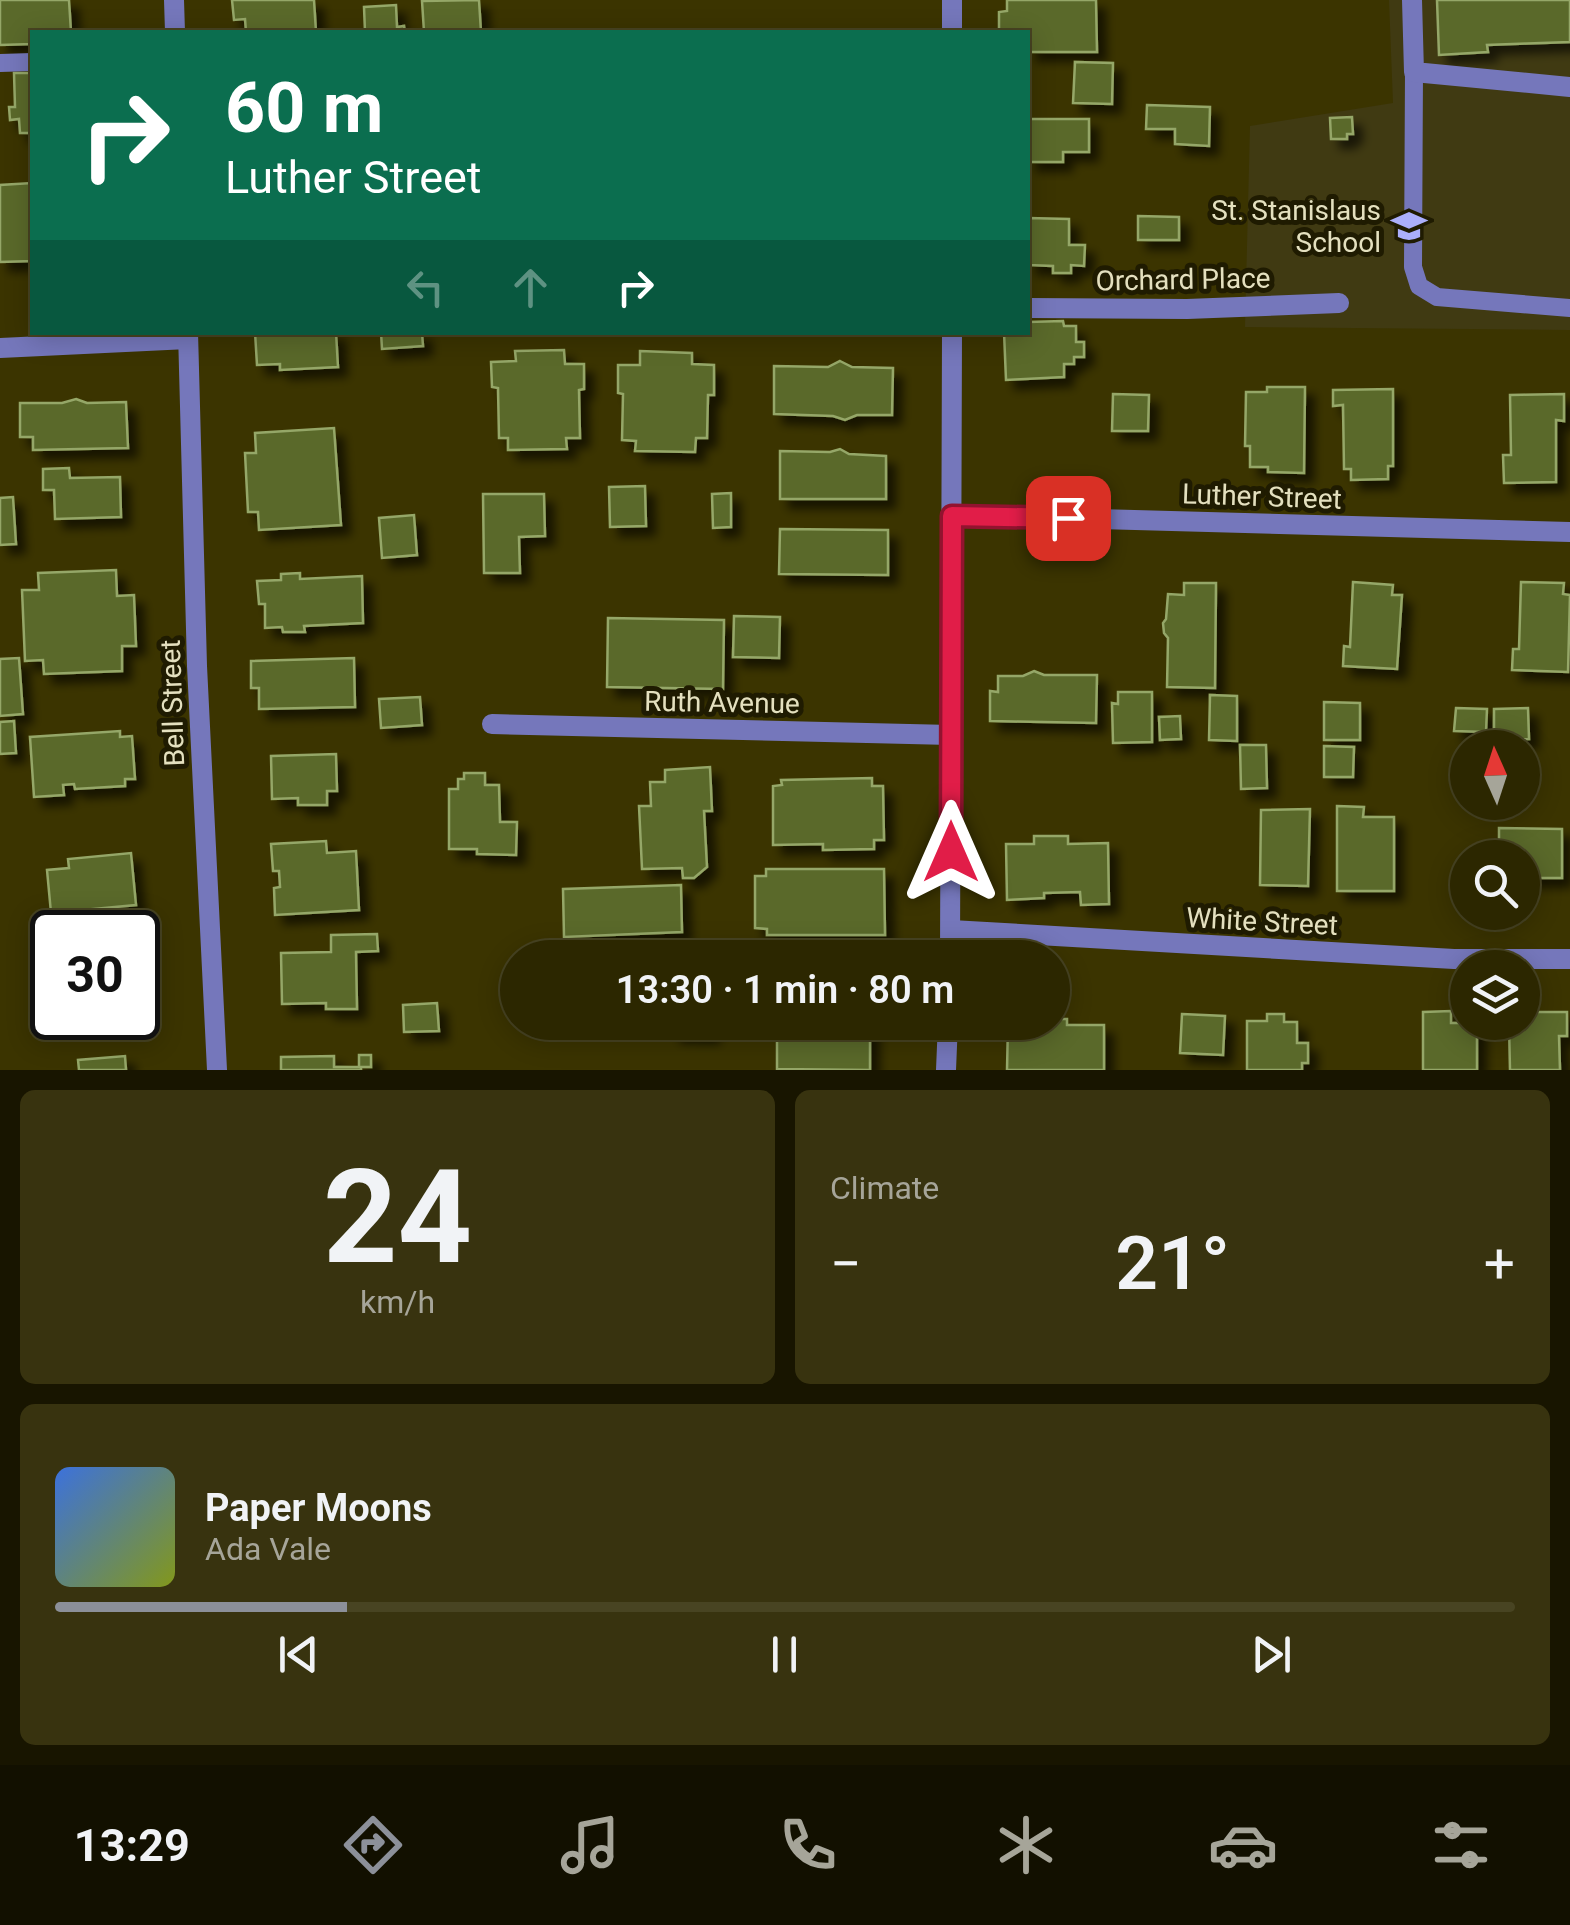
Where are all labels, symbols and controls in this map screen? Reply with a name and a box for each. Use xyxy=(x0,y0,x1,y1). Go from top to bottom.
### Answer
text: 60 m xyxy=(225,67,383,149)
icon: right xyxy=(60,70,190,200)
text: Luther Street xyxy=(225,151,482,204)
place label: St. Stanislaus School xyxy=(1211,194,1381,259)
school or university icon: St. Stanislaus School xyxy=(1390,207,1428,245)
icon: left xyxy=(398,260,453,315)
icon: ahead xyxy=(503,260,558,315)
icon: right xyxy=(608,260,663,315)
street label: Orchard Place xyxy=(1095,261,1271,298)
pin xyxy=(1026,476,1111,561)
street label: Luther Street xyxy=(1182,477,1342,516)
icon: arrive xyxy=(1041,491,1096,546)
street label: Bell Street xyxy=(154,639,191,767)
street label: Ruth Avenue xyxy=(644,685,800,720)
north arrow xyxy=(1450,730,1540,820)
map controls xyxy=(1450,730,1540,1040)
position arrow xyxy=(899,800,1003,904)
button: search xyxy=(1450,840,1540,930)
street label: White Street xyxy=(1185,901,1339,942)
speed limit sign: 30 xyxy=(30,910,160,1040)
button: layers xyxy=(1450,950,1540,1040)
text: 13:30 · 1 min · 80 m xyxy=(616,968,954,1012)
text: 24 xyxy=(323,1141,472,1294)
text: Climate xyxy=(830,1169,939,1207)
text: 21° xyxy=(1115,1219,1230,1307)
text: − xyxy=(830,1232,861,1296)
text: + xyxy=(1484,1232,1515,1296)
text: km/h xyxy=(360,1283,435,1321)
text: Paper Moons xyxy=(205,1486,432,1530)
text: Ada Vale xyxy=(205,1530,331,1568)
icon: previous xyxy=(271,1627,326,1682)
icon: pause xyxy=(757,1627,812,1682)
icon: next xyxy=(1244,1627,1299,1682)
icon: directions xyxy=(338,1810,408,1880)
icon: music xyxy=(555,1810,625,1880)
icon: phone xyxy=(773,1810,843,1880)
icon: climate xyxy=(991,1810,1061,1880)
icon: car xyxy=(1208,1810,1278,1880)
icon: filters xyxy=(1426,1810,1496,1880)
text: 13:29 xyxy=(74,1819,190,1872)

